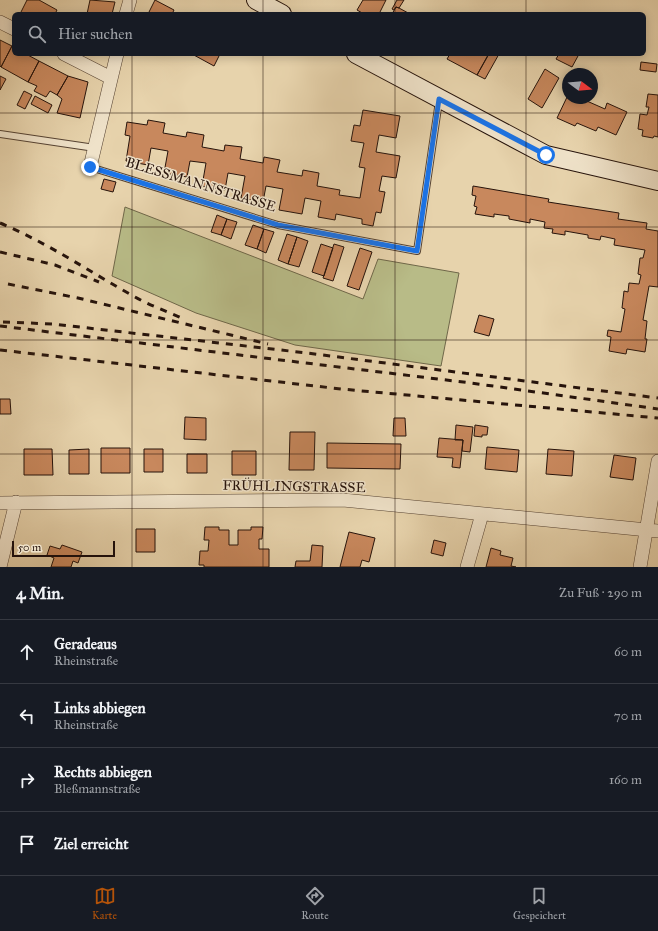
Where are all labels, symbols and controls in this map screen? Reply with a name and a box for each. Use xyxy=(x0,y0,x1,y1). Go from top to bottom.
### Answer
search box xyxy=(12,12,646,56)
icon: search xyxy=(26,23,48,45)
text: Hier suchen xyxy=(58,25,133,43)
north arrow xyxy=(562,68,598,104)
route start xyxy=(537,146,555,164)
street label: BLESSMANNSTRASSE xyxy=(124,154,278,215)
route end xyxy=(81,158,99,176)
street label: FRÜHLINGSTRASSE xyxy=(222,475,366,496)
scale bar xyxy=(12,539,115,558)
text: 50 m xyxy=(18,541,41,554)
text: 4 Min. xyxy=(16,583,64,604)
text: Zu Fuß · 290 m xyxy=(559,585,642,601)
text: Geradeaus xyxy=(54,635,117,653)
icon: ahead xyxy=(16,641,38,663)
text: 60 m xyxy=(614,644,642,660)
text: Rheinstraße xyxy=(54,653,118,669)
text: Links abbiegen xyxy=(54,699,146,717)
icon: left xyxy=(16,705,38,727)
text: 70 m xyxy=(614,708,642,724)
text: Rheinstraße xyxy=(54,717,118,733)
text: Rechts abbiegen xyxy=(54,763,152,781)
icon: right xyxy=(16,769,38,791)
text: 160 m xyxy=(609,772,642,788)
text: Bleßmannstraße xyxy=(54,781,141,797)
icon: arrive xyxy=(16,833,38,855)
text: Ziel erreicht xyxy=(54,835,129,853)
tab: Karte xyxy=(92,885,117,922)
tab: Route xyxy=(301,885,329,922)
tab: Gespeichert xyxy=(513,885,566,922)

